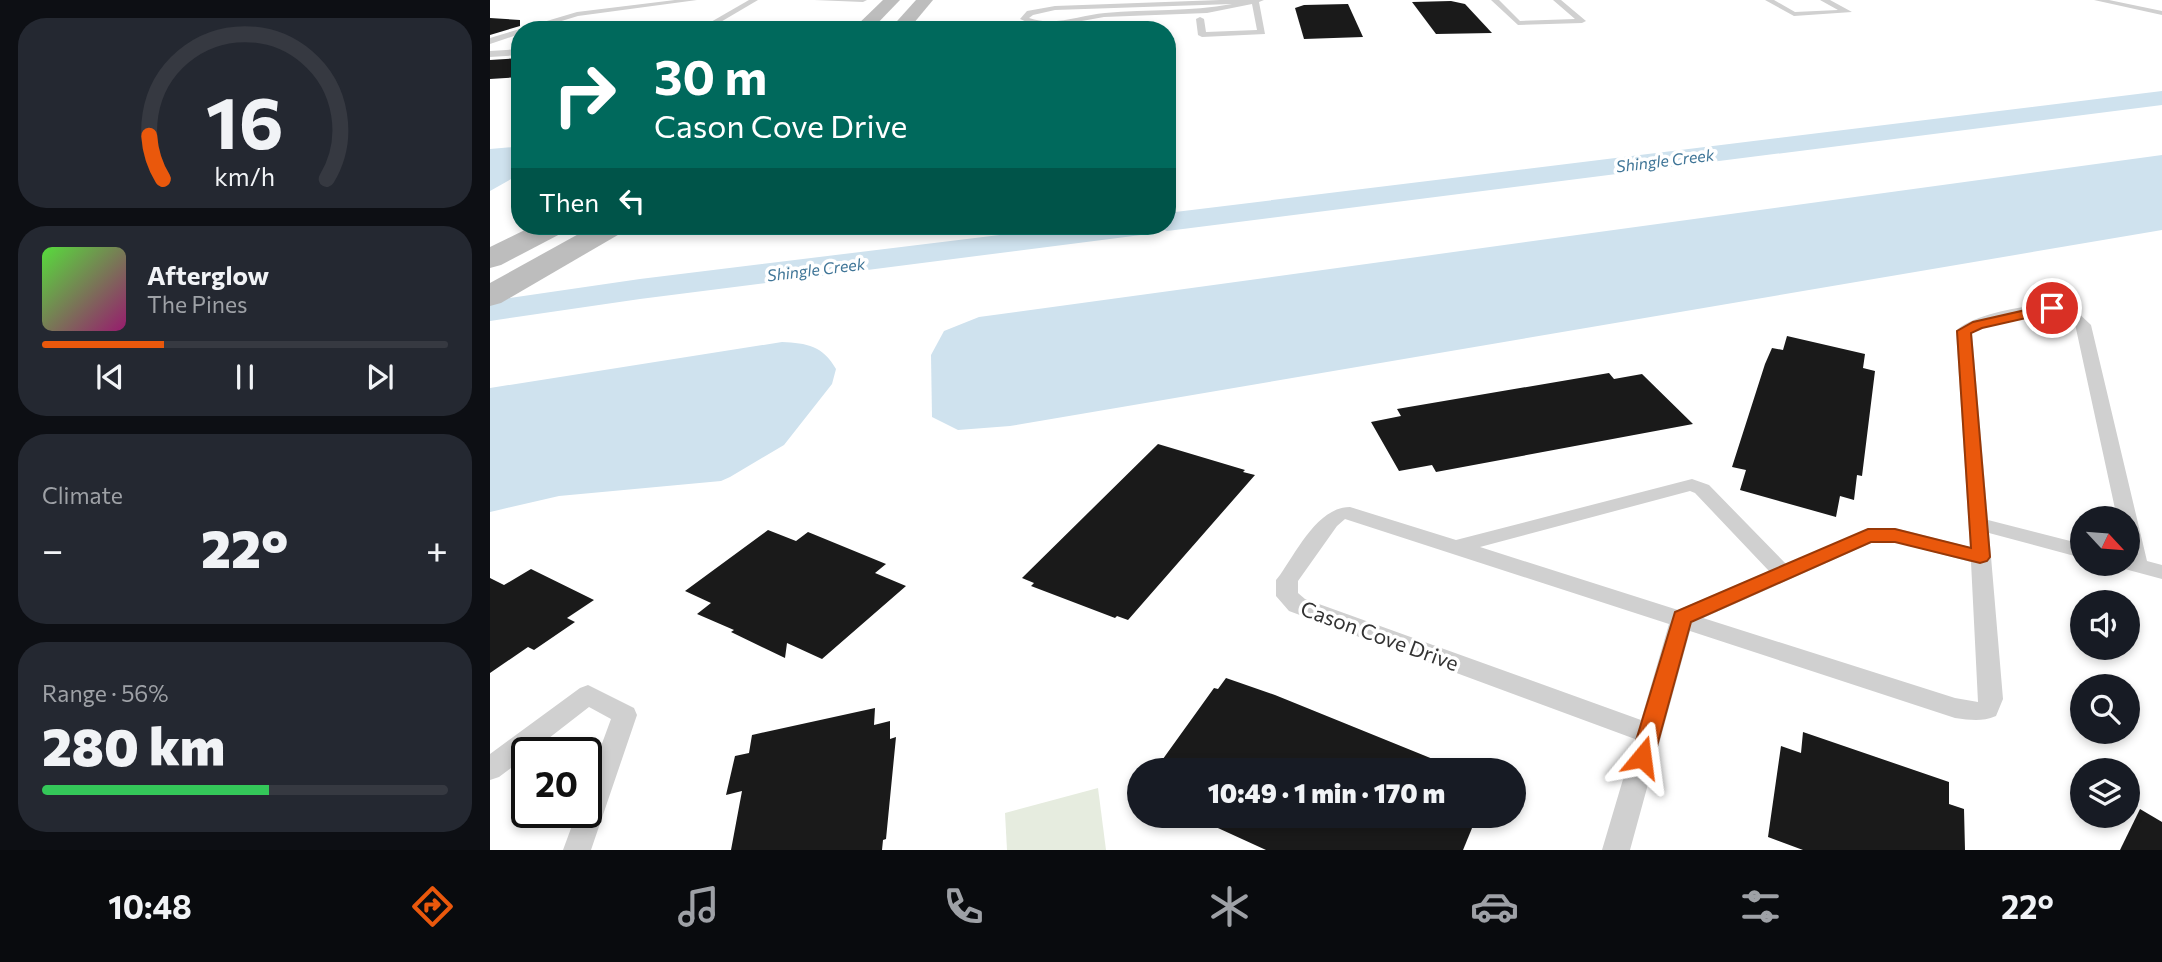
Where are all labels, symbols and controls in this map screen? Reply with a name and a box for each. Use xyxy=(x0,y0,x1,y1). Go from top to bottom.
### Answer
text: 30 m xyxy=(654,45,767,105)
icon: right xyxy=(539,49,630,140)
text: 16 xyxy=(206,75,284,164)
text: Cason Cove Drive xyxy=(654,105,907,145)
water label: Shingle Creek xyxy=(1615,145,1715,175)
text: km/h xyxy=(215,161,275,191)
icon: left xyxy=(613,182,651,220)
text: Then xyxy=(539,186,599,217)
water label: Shingle Creek xyxy=(766,254,866,284)
text: Afterglow xyxy=(147,259,269,290)
pin xyxy=(2022,278,2082,338)
icon: arrive xyxy=(2033,289,2071,327)
text: The Pines xyxy=(147,290,248,318)
icon: previous xyxy=(91,358,129,396)
icon: pause xyxy=(226,358,264,396)
icon: next xyxy=(361,358,399,396)
text: Climate xyxy=(42,481,123,509)
north arrow xyxy=(2070,506,2140,576)
map controls xyxy=(2070,506,2140,828)
text: 22° xyxy=(201,515,288,579)
text: − xyxy=(42,525,64,572)
text: + xyxy=(426,525,448,572)
button: sound xyxy=(2070,590,2140,660)
street label: Cason Cove Drive xyxy=(1298,595,1462,675)
button: search xyxy=(2070,674,2140,744)
text: Range · 56% xyxy=(42,679,169,707)
text: 280 km xyxy=(42,713,225,777)
position arrow xyxy=(1605,720,1679,794)
speed limit sign: 20 xyxy=(511,737,602,828)
button: layers xyxy=(2070,758,2140,828)
text: 10:49 · 1 min · 170 m xyxy=(1208,777,1445,808)
icon: directions xyxy=(408,882,457,931)
icon: music xyxy=(674,882,723,931)
icon: phone xyxy=(939,882,988,931)
icon: climate xyxy=(1205,882,1254,931)
icon: car xyxy=(1470,882,1519,931)
icon: filters xyxy=(1736,882,1785,931)
text: 10:48 xyxy=(108,886,192,926)
text: 22° xyxy=(2001,886,2054,926)

